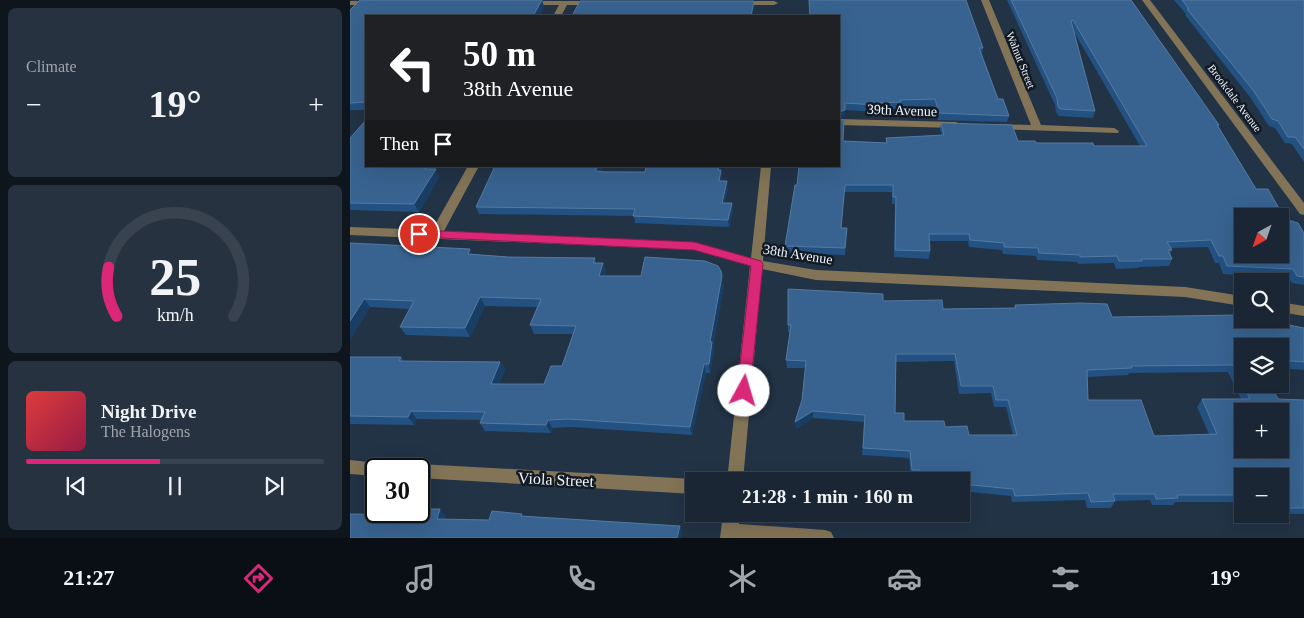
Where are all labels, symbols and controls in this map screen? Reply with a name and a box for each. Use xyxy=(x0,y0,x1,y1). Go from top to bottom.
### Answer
street label: Walnut Street xyxy=(1004,30,1038,90)
icon: left xyxy=(380,35,445,100)
text: 50 m xyxy=(463,35,536,74)
text: Climate xyxy=(26,58,77,75)
street label: Brookdale Avenue xyxy=(1206,62,1264,134)
text: 38th Avenue xyxy=(463,76,573,101)
text: 19° xyxy=(148,83,202,125)
text: − xyxy=(26,89,42,120)
text: + xyxy=(308,89,324,120)
street label: 39th Avenue xyxy=(867,102,937,119)
icon: arrive xyxy=(429,130,457,158)
text: Then xyxy=(380,133,419,154)
north arrow xyxy=(1234,208,1289,262)
map controls xyxy=(1234,208,1289,523)
pin xyxy=(398,213,440,255)
icon: arrive xyxy=(405,220,433,248)
street label: 38th Avenue xyxy=(762,242,834,267)
text: 25 xyxy=(149,249,201,306)
button: search xyxy=(1234,273,1289,328)
text: km/h xyxy=(157,305,193,325)
button: layers xyxy=(1234,338,1289,393)
position arrow xyxy=(717,364,769,416)
text: Night Drive xyxy=(101,401,197,422)
button: + xyxy=(1234,403,1289,458)
text: The Halogens xyxy=(101,423,190,440)
speed limit sign: 30 xyxy=(365,458,430,523)
button: − xyxy=(1234,468,1289,523)
street label: Viola Street xyxy=(518,469,595,490)
icon: previous xyxy=(62,472,90,500)
icon: pause xyxy=(161,472,189,500)
icon: next xyxy=(260,472,288,500)
text: 21:28 · 1 min · 160 m xyxy=(742,486,913,507)
icon: directions xyxy=(241,561,276,596)
icon: music xyxy=(403,561,438,596)
icon: phone xyxy=(564,561,599,596)
icon: climate xyxy=(725,561,760,596)
icon: car xyxy=(887,561,922,596)
icon: filters xyxy=(1048,561,1083,596)
text: 21:27 xyxy=(63,565,115,590)
text: 19° xyxy=(1210,565,1241,590)

